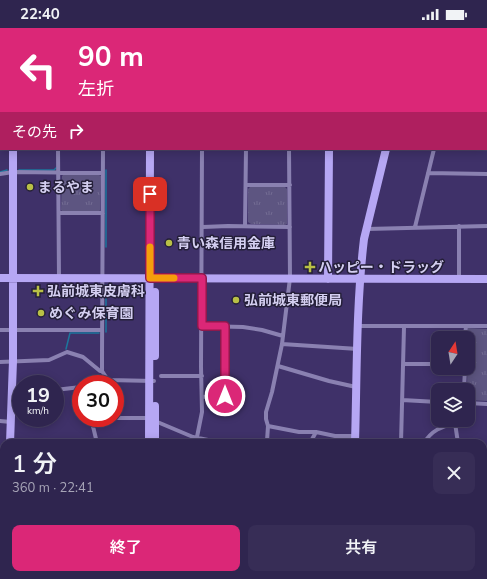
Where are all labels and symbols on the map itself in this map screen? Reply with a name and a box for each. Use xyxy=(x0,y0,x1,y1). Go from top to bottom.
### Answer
pin xyxy=(133,177,167,211)
place label: まるやま xyxy=(38,178,94,197)
marker: まるやま xyxy=(25,182,35,192)
place label: 青い森信用金庫 xyxy=(177,234,275,253)
marker: 青い森信用金庫 xyxy=(164,238,174,248)
place label: ハッピー・ドラッグ xyxy=(318,258,444,277)
marker: ハッピー・ドラッグ xyxy=(305,262,315,272)
place label: 弘前城東皮膚科 xyxy=(47,282,145,301)
marker: 弘前城東皮膚科 xyxy=(32,285,44,297)
place label: 弘前城東郵便局 xyxy=(244,291,342,310)
marker: 弘前城東郵便局 xyxy=(231,295,241,305)
place label: めぐみ保育園 xyxy=(49,304,133,323)
marker: めぐみ保育園 xyxy=(36,308,46,318)
north arrow xyxy=(431,331,475,375)
speed limit sign: 30 xyxy=(72,375,124,427)
position arrow xyxy=(204,375,246,417)

